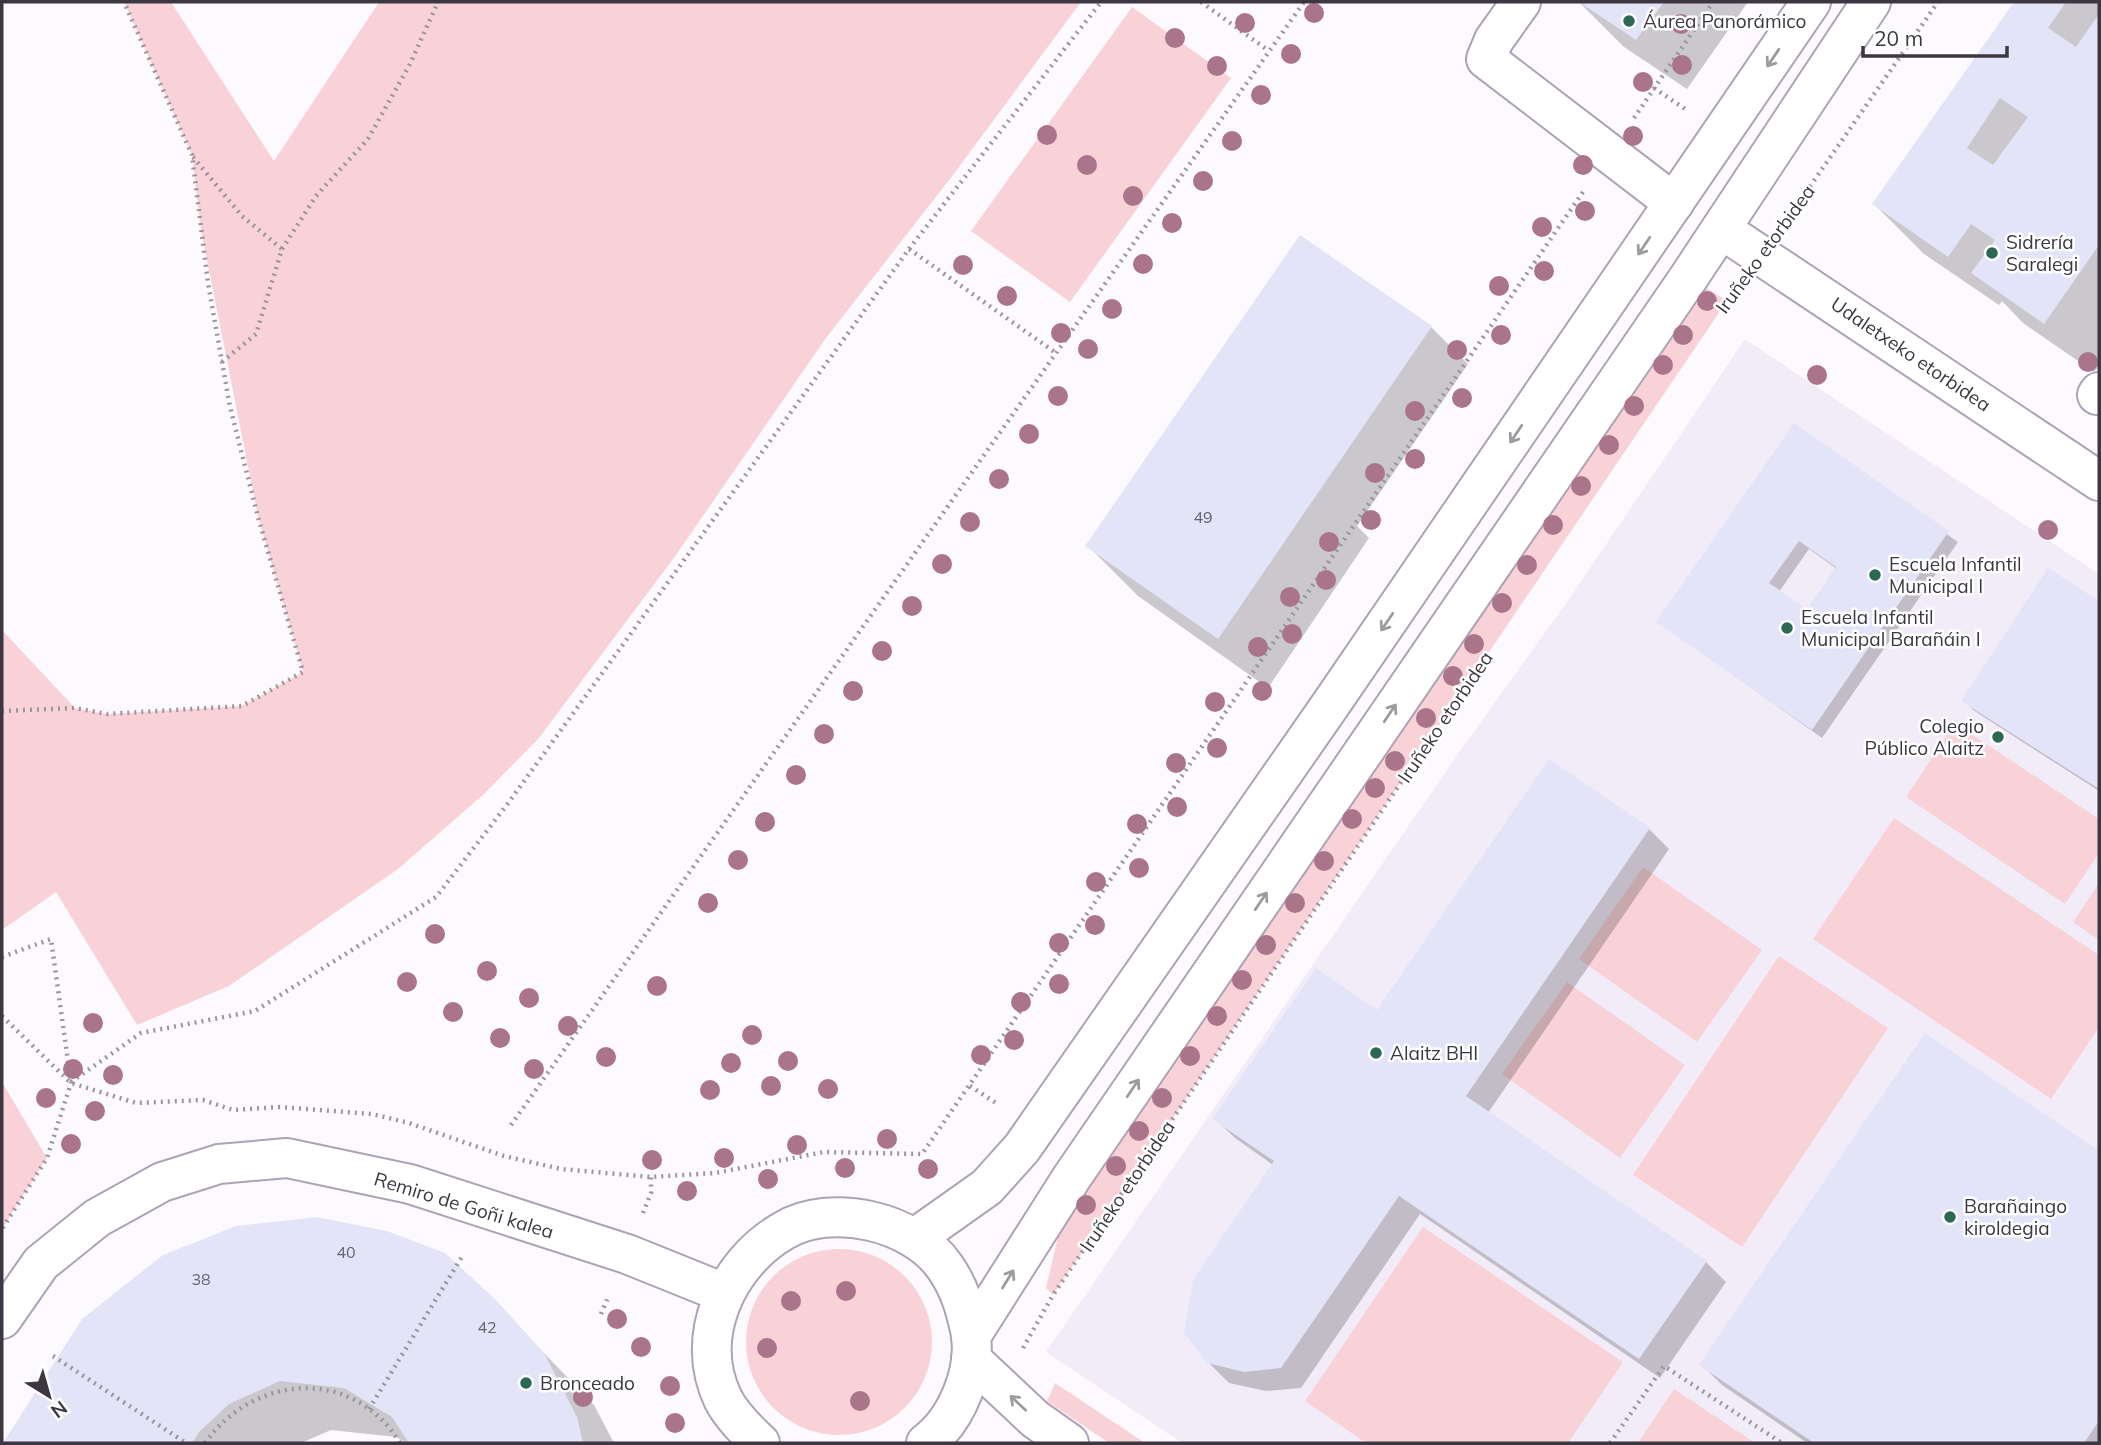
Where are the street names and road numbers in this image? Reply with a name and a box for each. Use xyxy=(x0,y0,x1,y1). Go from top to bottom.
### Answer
street label: Iruñeko etorbidea xyxy=(1710,180,1820,318)
street label: Udaletxeko etorbidea xyxy=(1826,292,1996,416)
street label: Iruñeko etorbidea xyxy=(1392,647,1498,787)
street label: Iruñeko etorbidea xyxy=(1074,1116,1180,1256)
street label: Remiro de Goñi kalea xyxy=(371,1166,557,1244)

